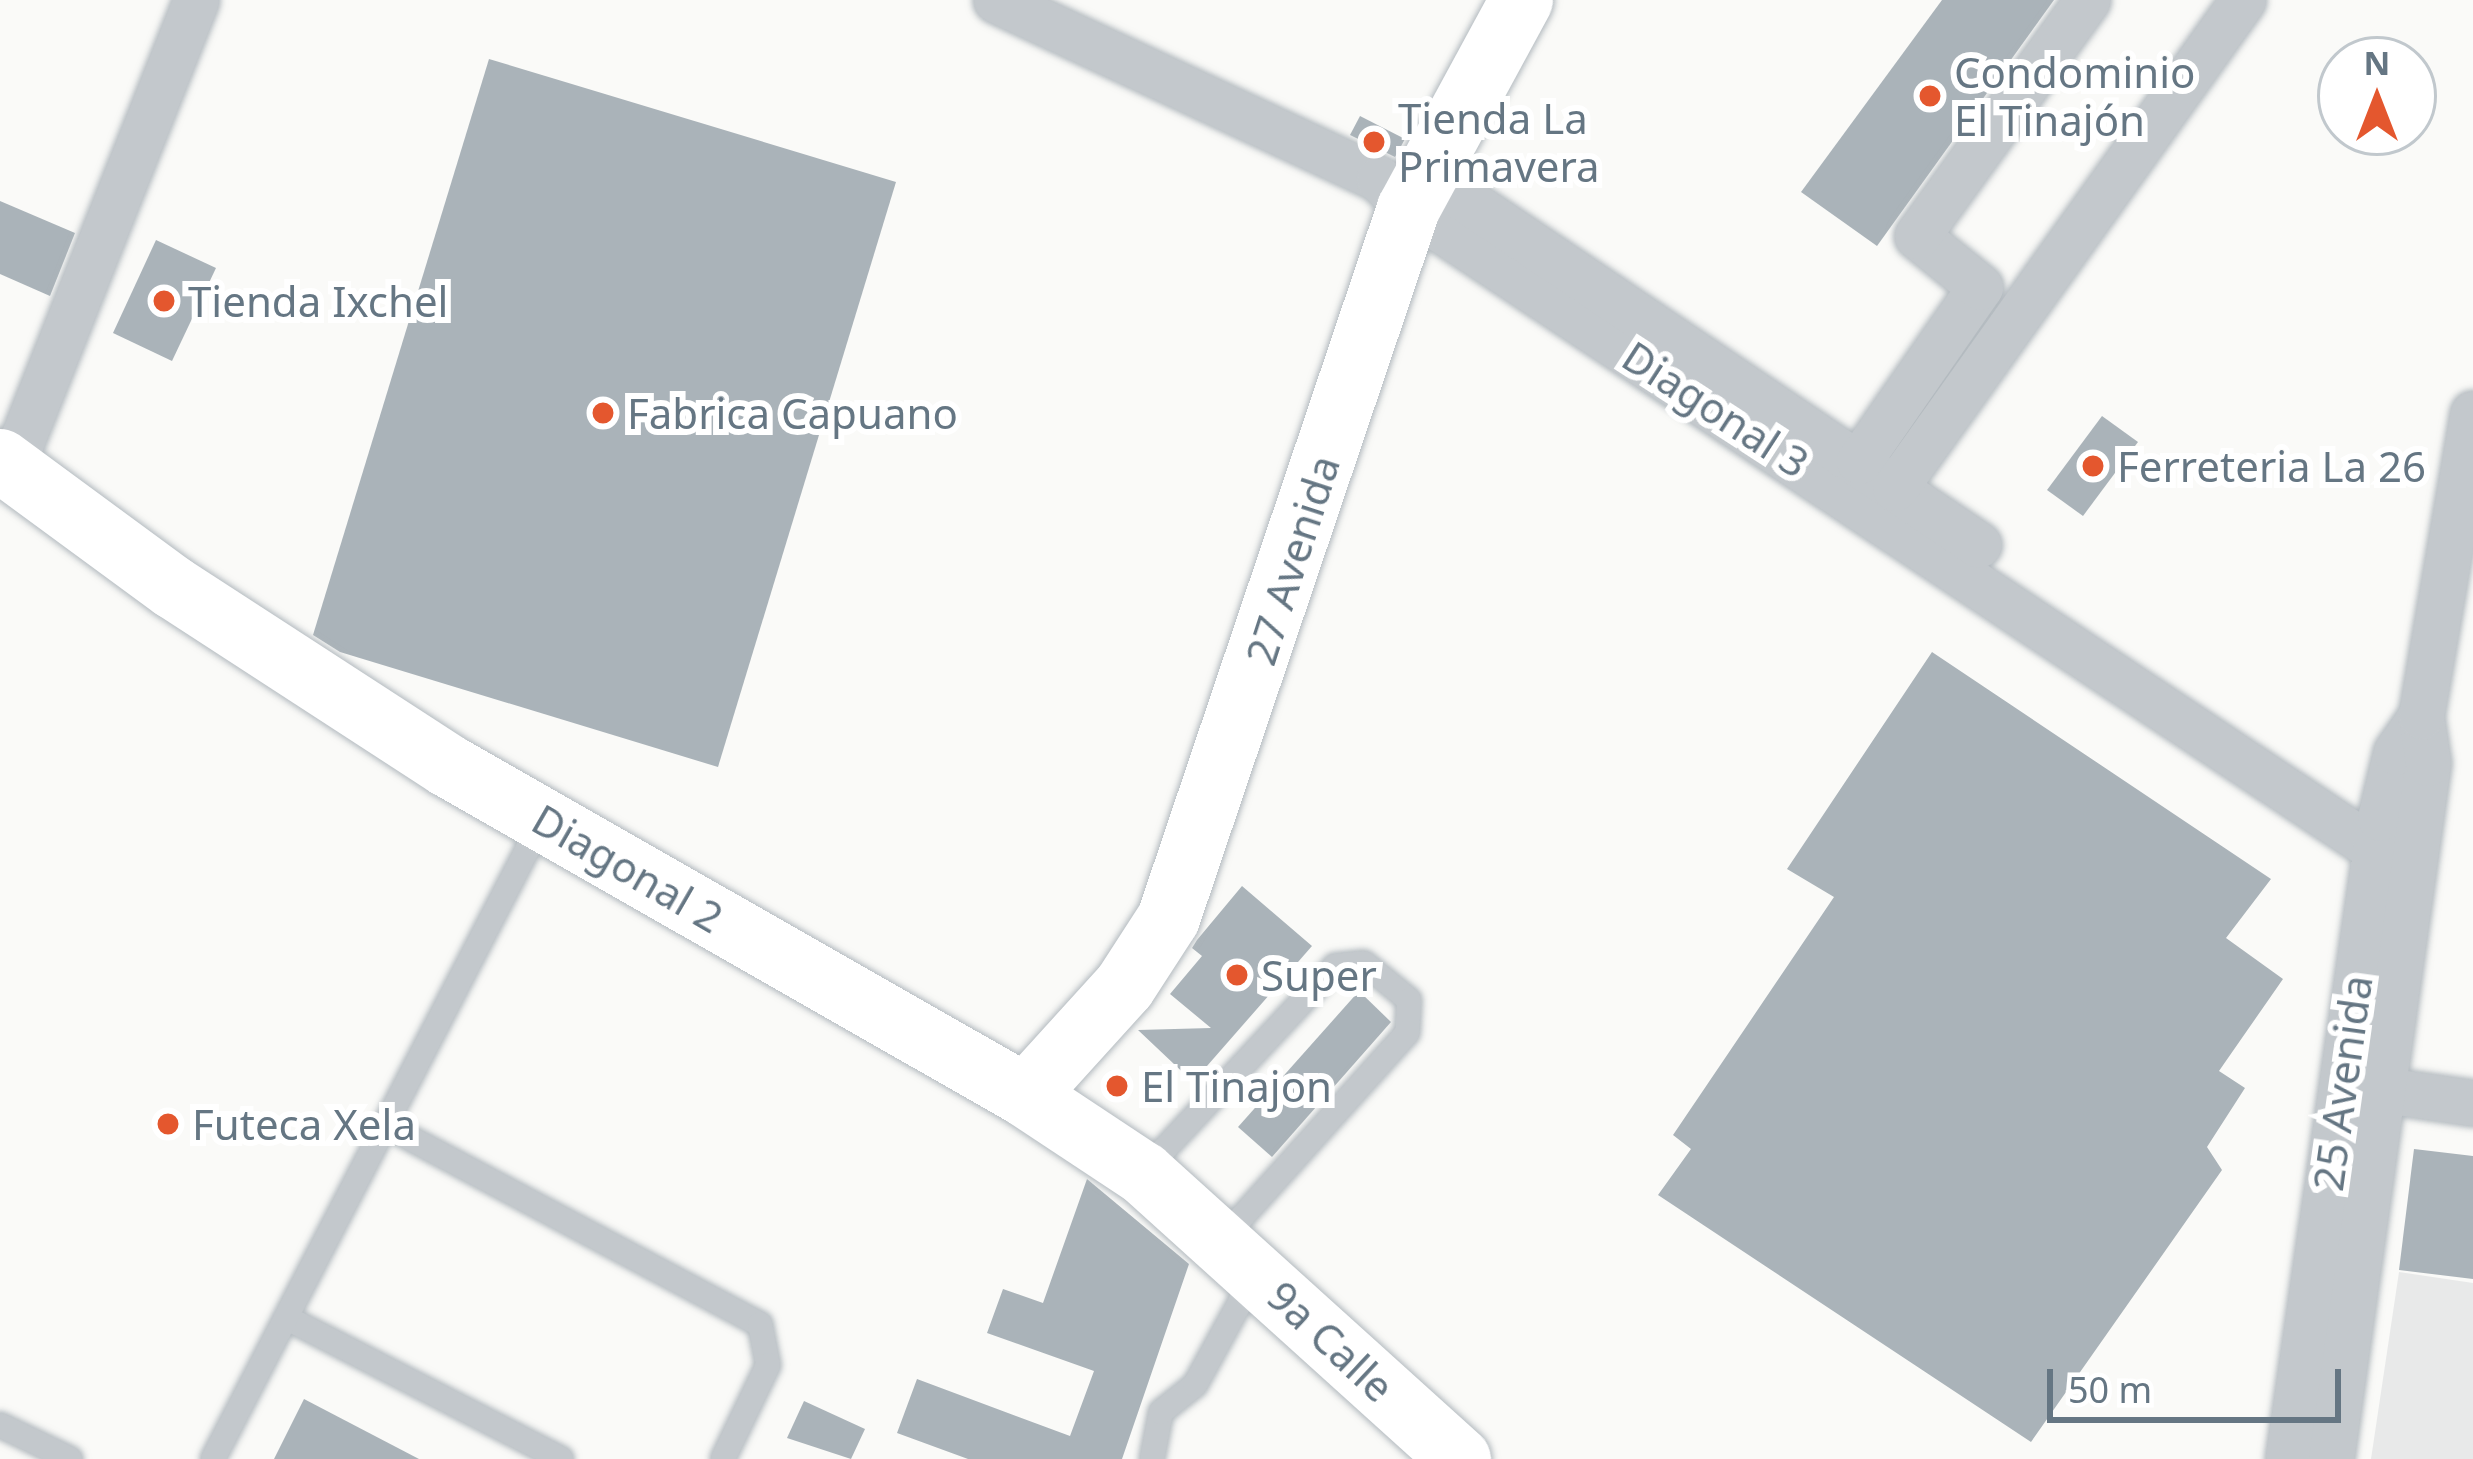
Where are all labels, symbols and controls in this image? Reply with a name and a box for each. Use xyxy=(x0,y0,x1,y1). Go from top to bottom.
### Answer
north arrow xyxy=(2317,36,2437,156)
text: N xyxy=(2364,40,2390,85)
place label: Condominio El Tinajón xyxy=(1954,47,2195,146)
marker: Condominio El Tinajón xyxy=(1917,83,1943,109)
place label: Tienda La Primavera xyxy=(1398,93,1600,192)
marker: Tienda La Primavera xyxy=(1361,129,1387,155)
place label: Tienda Ixchel xyxy=(188,276,448,326)
marker: Tienda Ixchel xyxy=(151,288,177,314)
street label: Diagonal 3 xyxy=(1614,330,1818,488)
place label: Fabrica Capuano xyxy=(627,388,958,438)
marker: Fabrica Capuano xyxy=(590,400,616,426)
place label: Ferreteria La 26 xyxy=(2117,441,2426,491)
street label: 27 Avenida xyxy=(1235,449,1349,671)
marker: Ferreteria La 26 xyxy=(2080,453,2106,479)
street label: Diagonal 2 xyxy=(524,793,732,943)
place label: Super xyxy=(1261,950,1377,1000)
marker: Super xyxy=(1224,962,1250,988)
street label: 25 Avenida xyxy=(2302,972,2382,1194)
place label: El Tinajon xyxy=(1141,1061,1332,1111)
marker: El Tinajon xyxy=(1104,1073,1130,1099)
place label: Futeca Xela xyxy=(192,1099,416,1149)
marker: Futeca Xela xyxy=(155,1111,181,1137)
street label: 9a Calle xyxy=(1258,1270,1404,1412)
scale bar xyxy=(2053,1345,2347,1419)
text: 50 m xyxy=(2068,1365,2152,1414)

